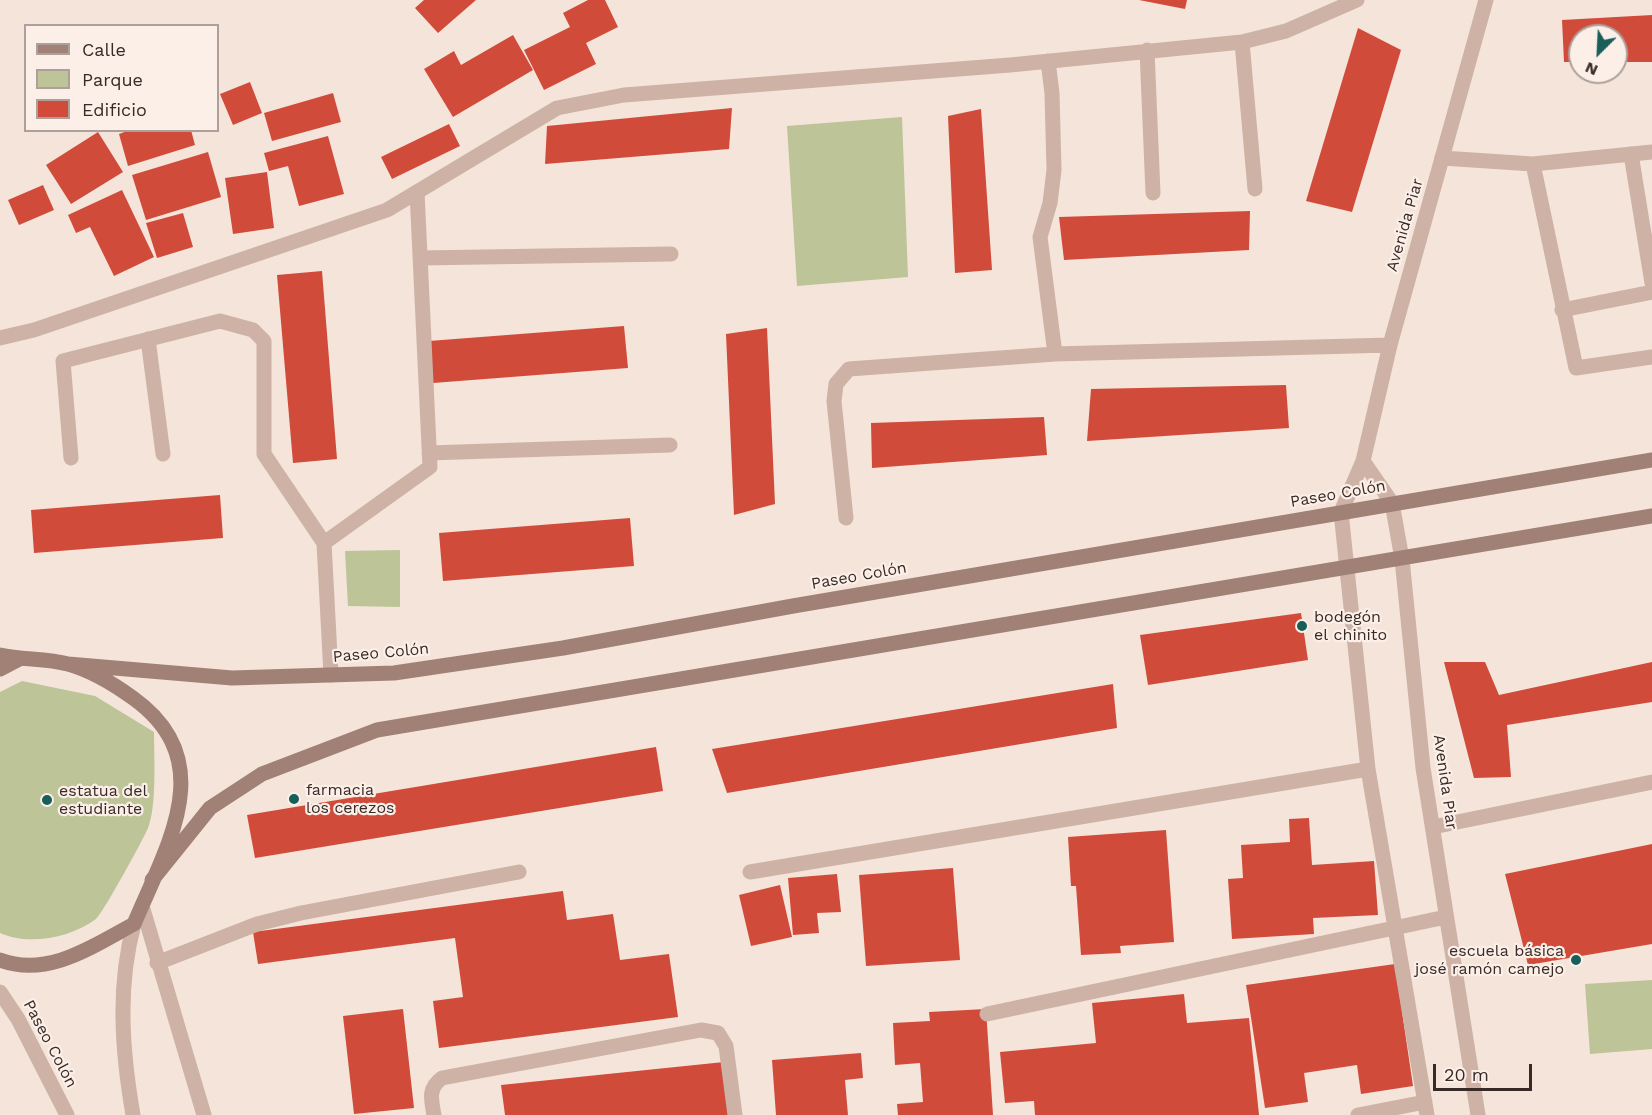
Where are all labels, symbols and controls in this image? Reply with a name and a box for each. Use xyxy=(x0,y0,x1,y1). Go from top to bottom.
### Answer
legend xyxy=(24,24,219,132)
north arrow xyxy=(1568,24,1628,84)
text: Calle xyxy=(82,39,126,60)
text: N xyxy=(1582,58,1601,80)
text: Parque xyxy=(82,69,143,90)
text: Edificio xyxy=(82,99,147,120)
street label: Avenida Piar xyxy=(1383,176,1427,274)
street label: Paseo Colón xyxy=(1289,476,1387,512)
street label: Paseo Colón xyxy=(810,558,908,594)
place label: bodegón el chinito xyxy=(1314,607,1387,645)
marker: bodegón el chinito xyxy=(1295,619,1309,633)
street label: Paseo Colón xyxy=(332,639,430,667)
street label: Avenida Piar xyxy=(1429,733,1461,831)
place label: farmacia los cerezos xyxy=(306,780,395,818)
place label: estatua del estudiante xyxy=(59,781,147,819)
marker: farmacia los cerezos xyxy=(287,792,301,806)
marker: estatua del estudiante xyxy=(40,793,54,807)
place label: escuela básica josé ramón camejo xyxy=(1415,941,1564,979)
marker: escuela básica josé ramón camejo xyxy=(1569,953,1583,967)
street label: Paseo Colón xyxy=(19,997,81,1091)
scale bar xyxy=(1436,1052,1535,1090)
text: 20 m xyxy=(1444,1064,1489,1085)

